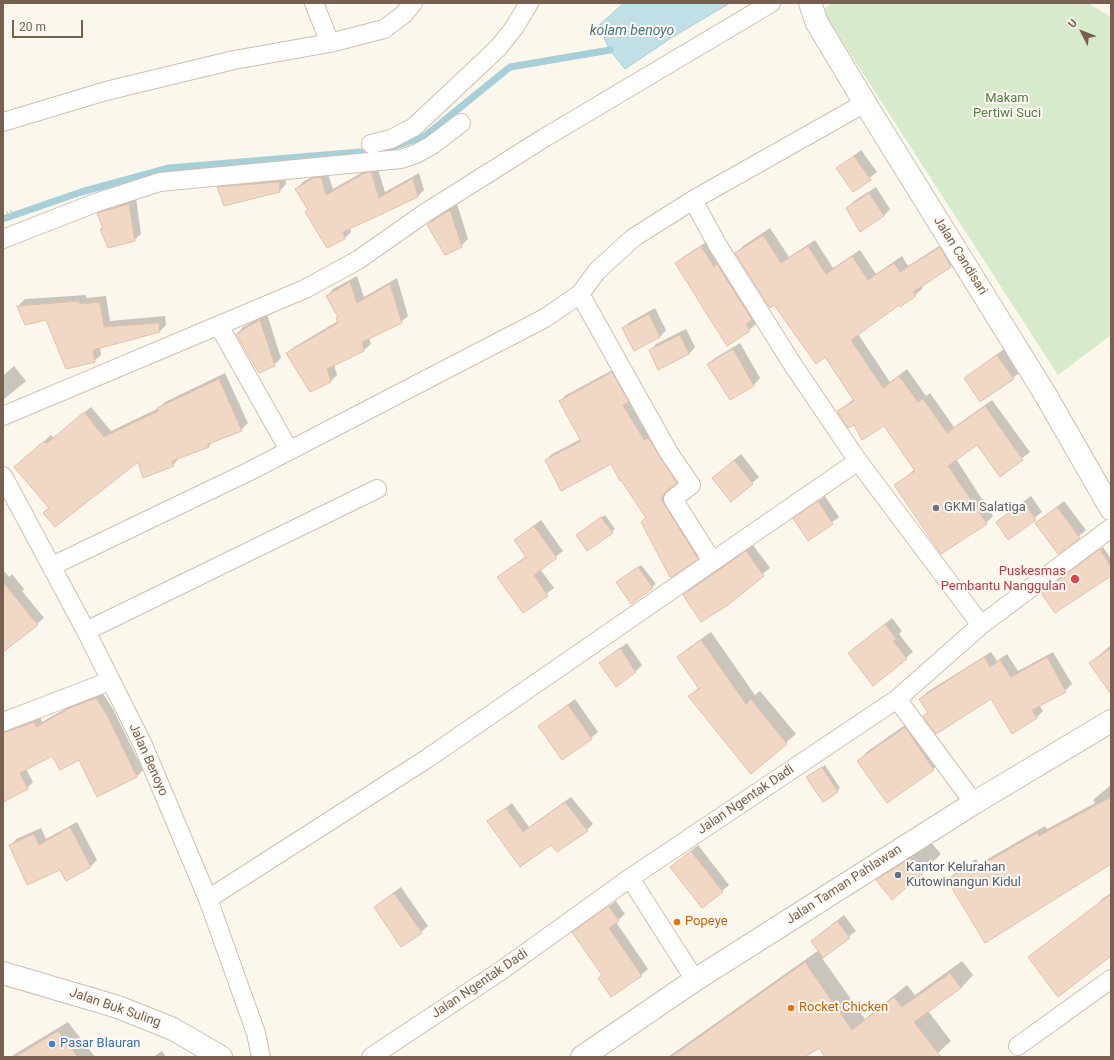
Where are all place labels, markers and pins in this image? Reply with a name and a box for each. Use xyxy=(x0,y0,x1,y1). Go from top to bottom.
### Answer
place label: GKMI Salatiga xyxy=(944,500,1026,516)
marker: GKMI Salatiga xyxy=(931,503,941,513)
place label: Puskesmas Pembantu Nanggulan xyxy=(941,564,1066,595)
marker: Puskesmas Pembantu Nanggulan xyxy=(1069,573,1081,585)
place label: Kantor Kelurahan Kutowinangun Kidul xyxy=(906,860,1021,891)
marker: Kantor Kelurahan Kutowinangun Kidul xyxy=(893,870,903,880)
place label: Popeye xyxy=(685,914,728,930)
marker: Popeye xyxy=(672,917,682,927)
place label: Rocket Chicken xyxy=(799,1000,888,1016)
marker: Rocket Chicken xyxy=(786,1003,796,1013)
place label: Pasar Blauran xyxy=(60,1036,141,1052)
marker: Pasar Blauran xyxy=(47,1039,57,1049)

